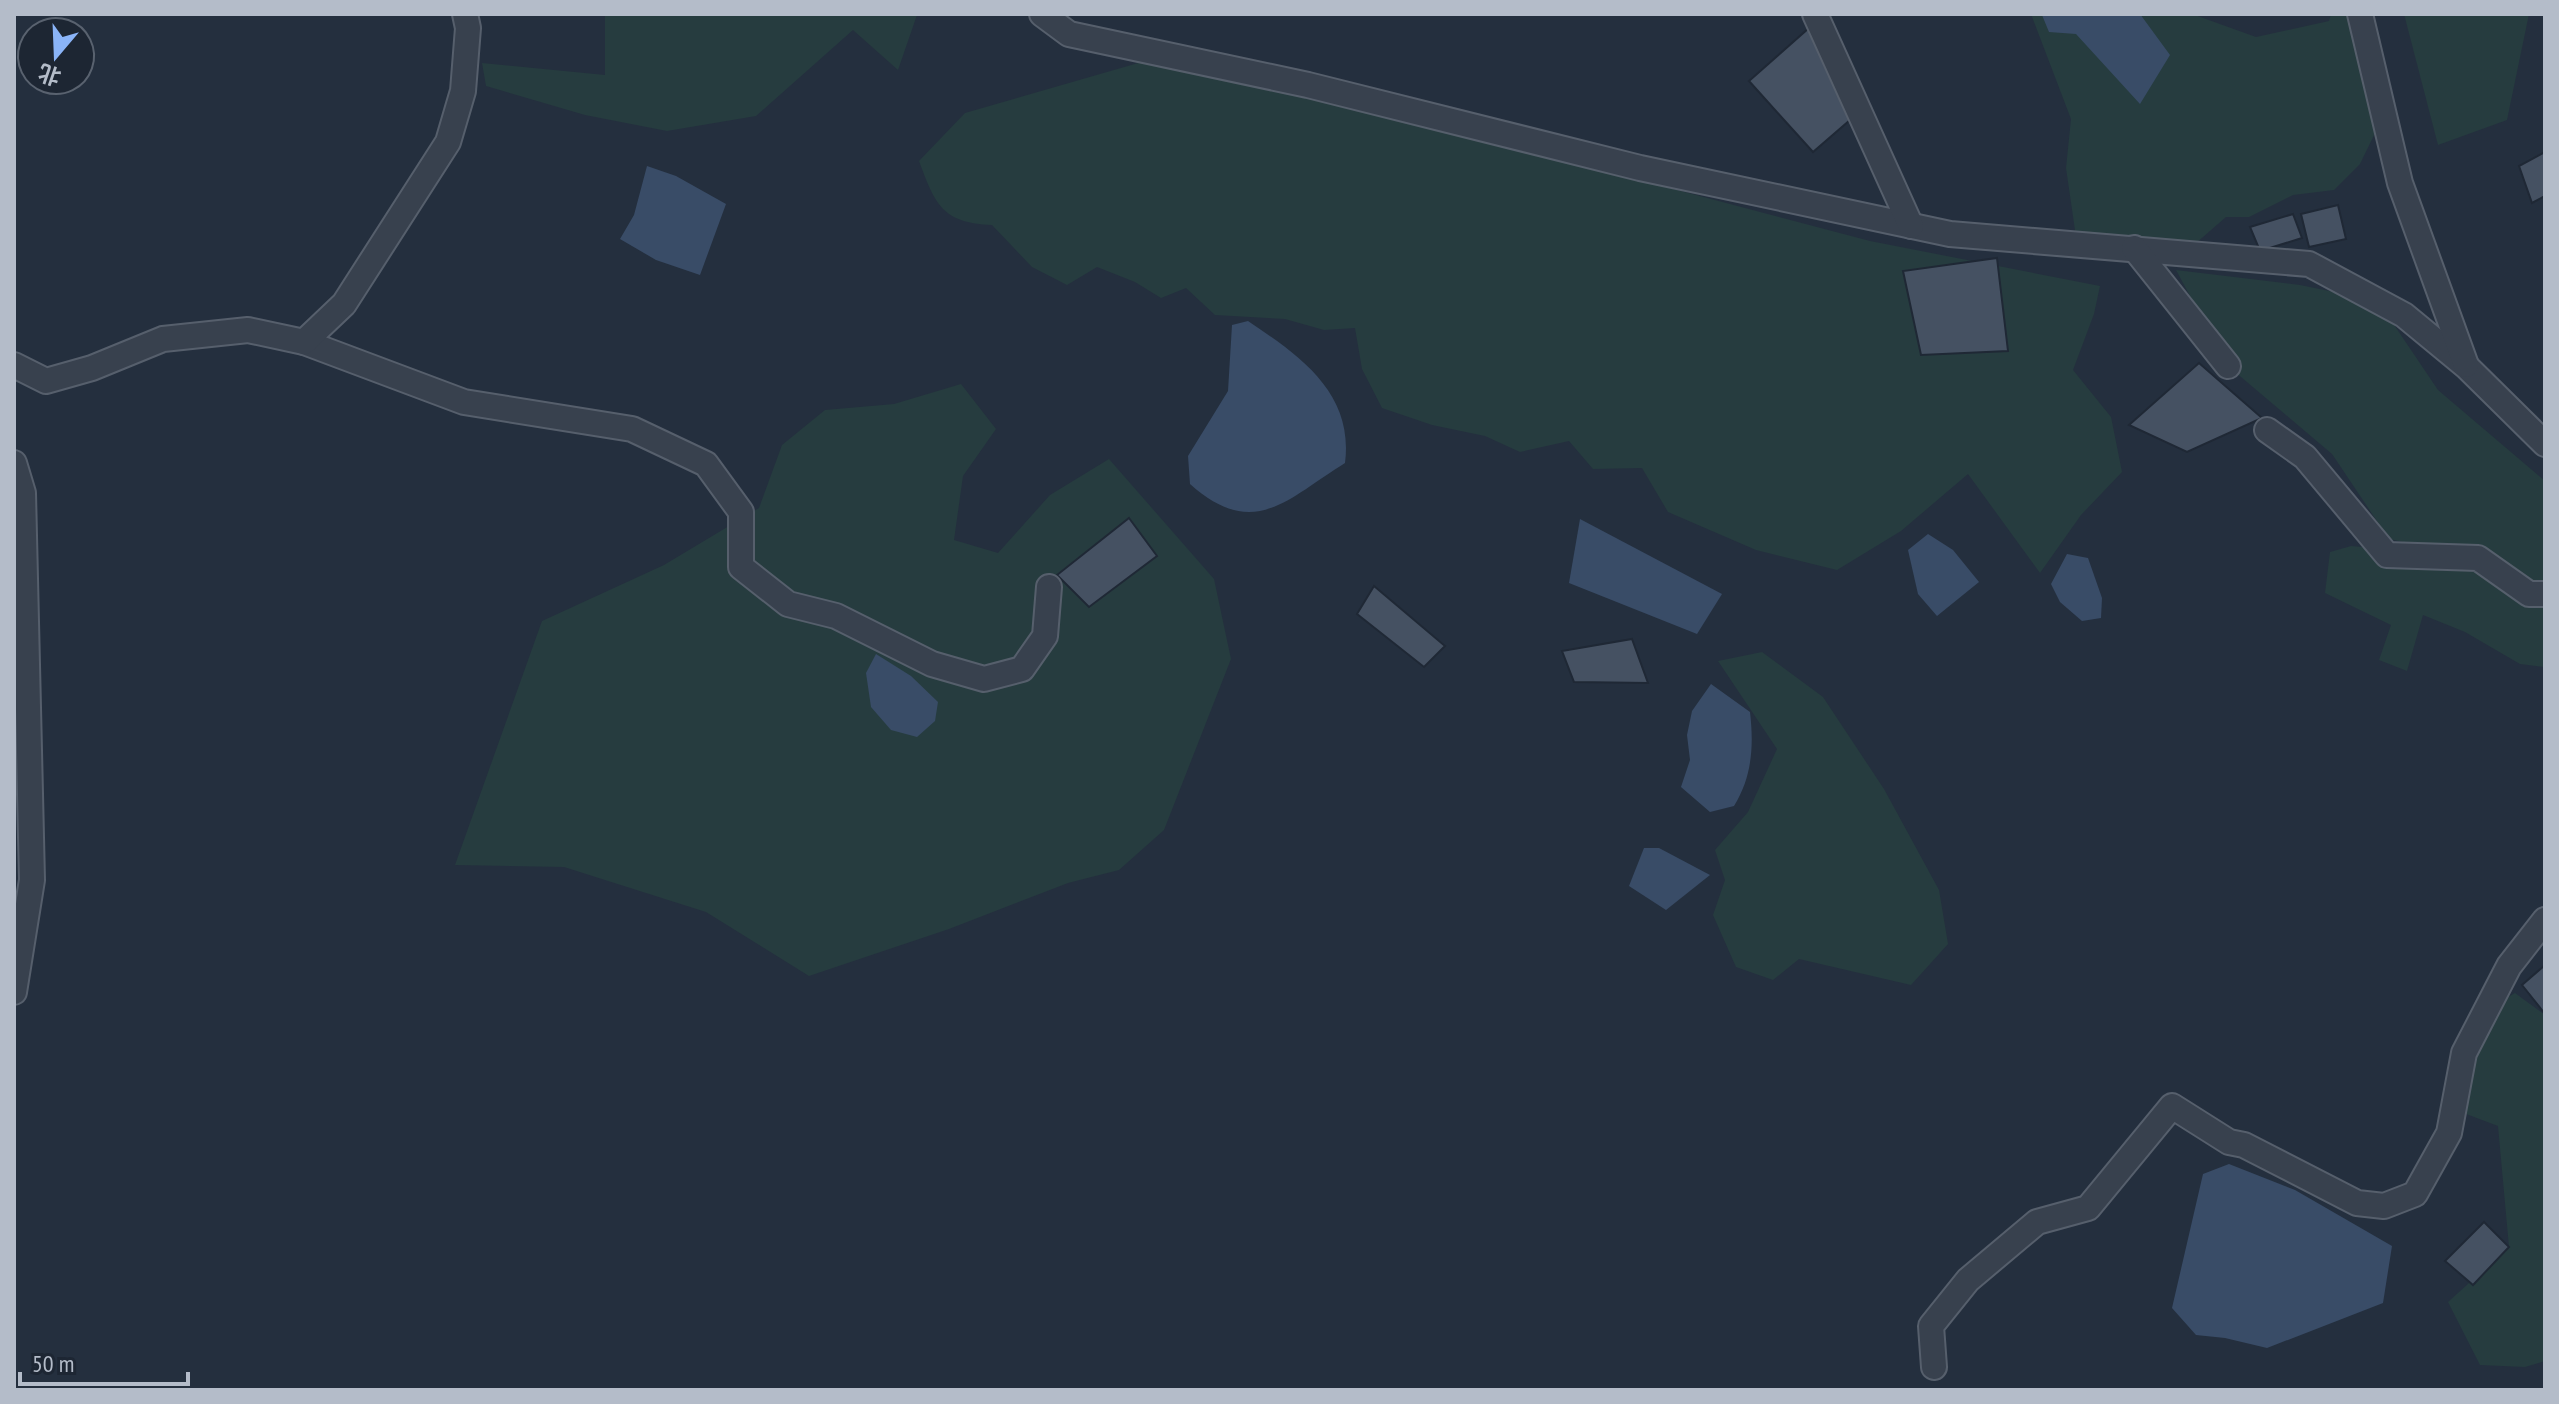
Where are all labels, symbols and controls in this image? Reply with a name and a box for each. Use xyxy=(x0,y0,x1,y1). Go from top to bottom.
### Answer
north arrow xyxy=(16,16,96,96)
text: 北 xyxy=(35,58,64,92)
scale bar xyxy=(20,1336,188,1386)
text: 50 m xyxy=(32,1348,74,1379)

